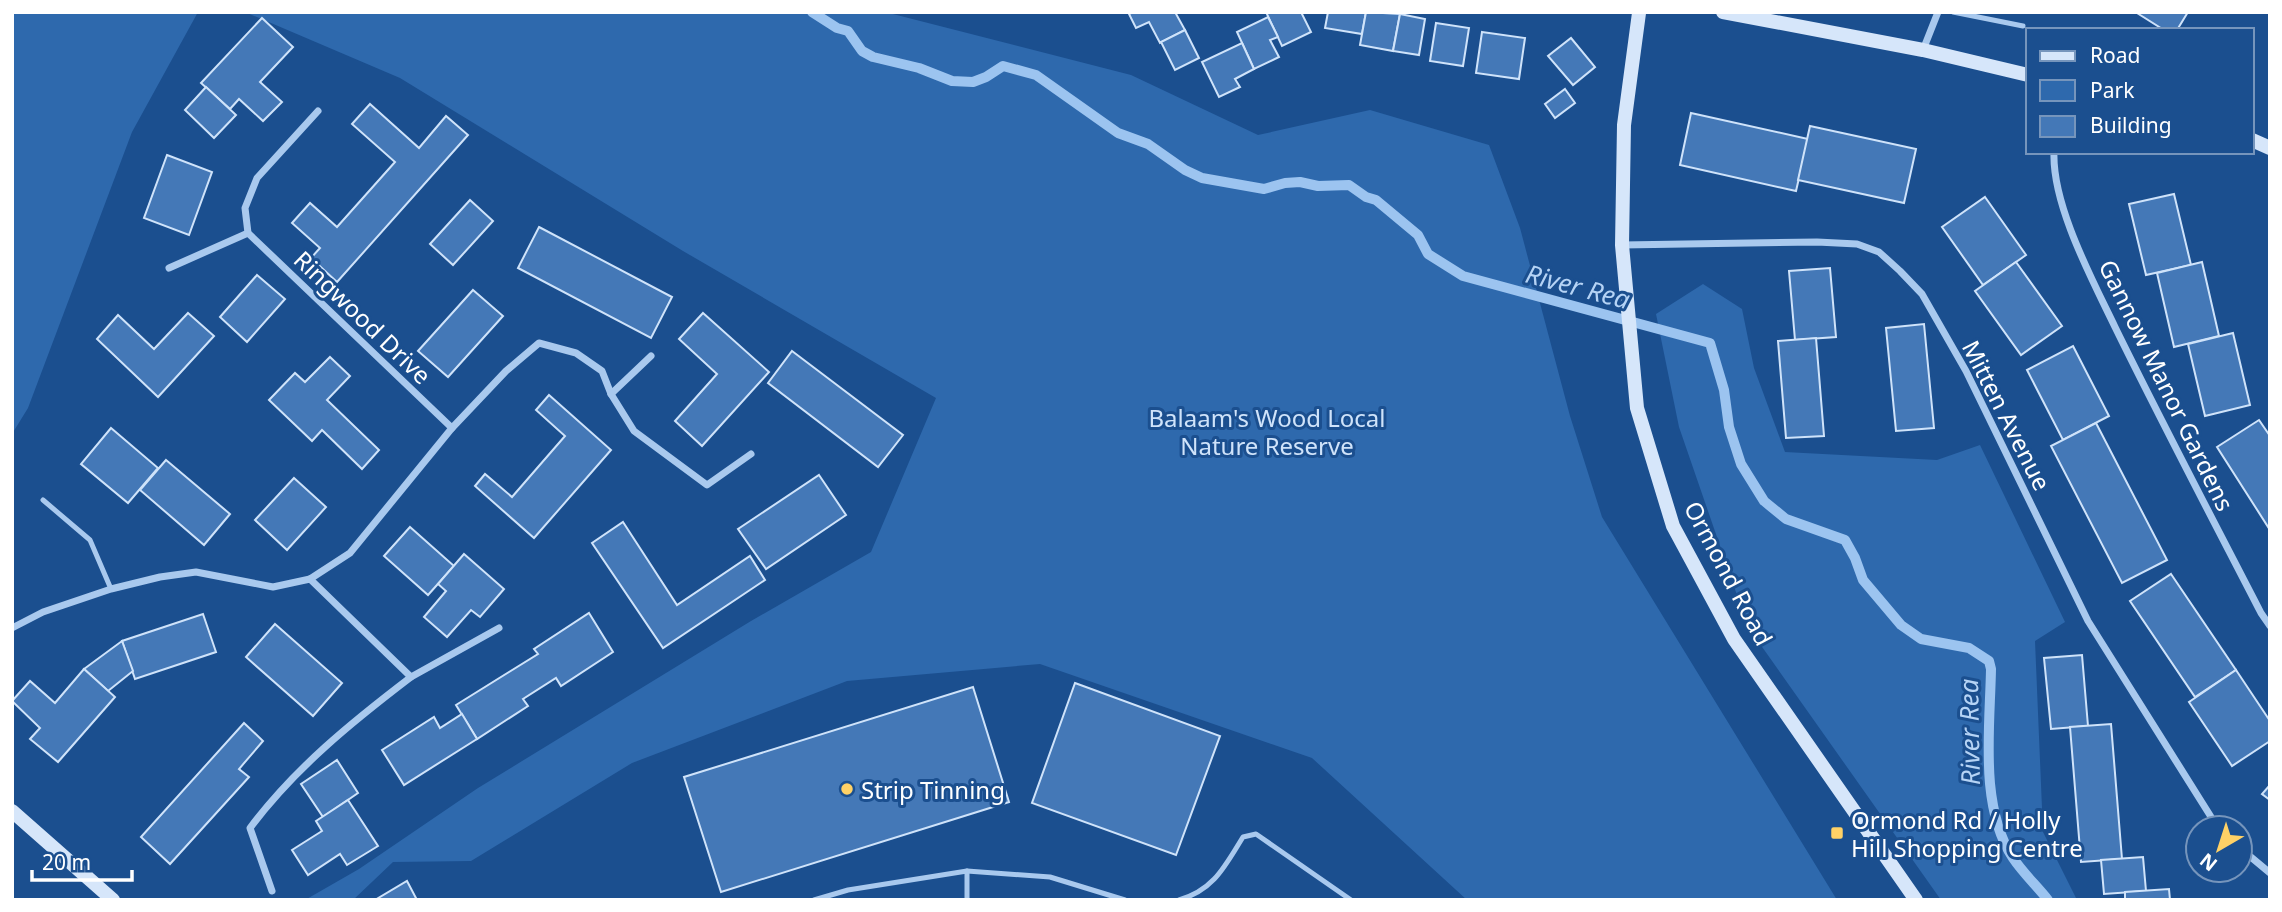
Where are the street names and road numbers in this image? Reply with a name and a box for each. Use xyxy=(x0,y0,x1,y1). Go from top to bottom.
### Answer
street label: Ringwood Drive xyxy=(287,243,439,391)
street label: Gannow Manor Gardens xyxy=(2092,254,2242,516)
street label: Mitten Avenue xyxy=(1955,334,2059,496)
street label: Ormond Road xyxy=(1677,495,1781,651)

